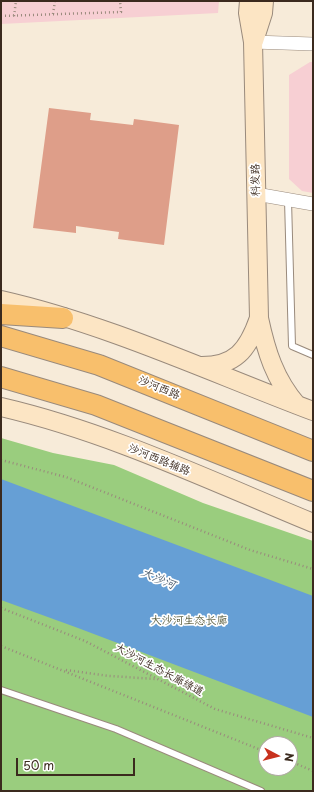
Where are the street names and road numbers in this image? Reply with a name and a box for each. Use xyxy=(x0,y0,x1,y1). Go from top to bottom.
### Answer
street label: 科发路 xyxy=(249,163,263,197)
street label: 沙河西路 xyxy=(136,374,182,402)
street label: 沙河西路辅路 xyxy=(126,442,192,478)
street label: 大沙河生态长廊绿道 xyxy=(112,641,206,699)

